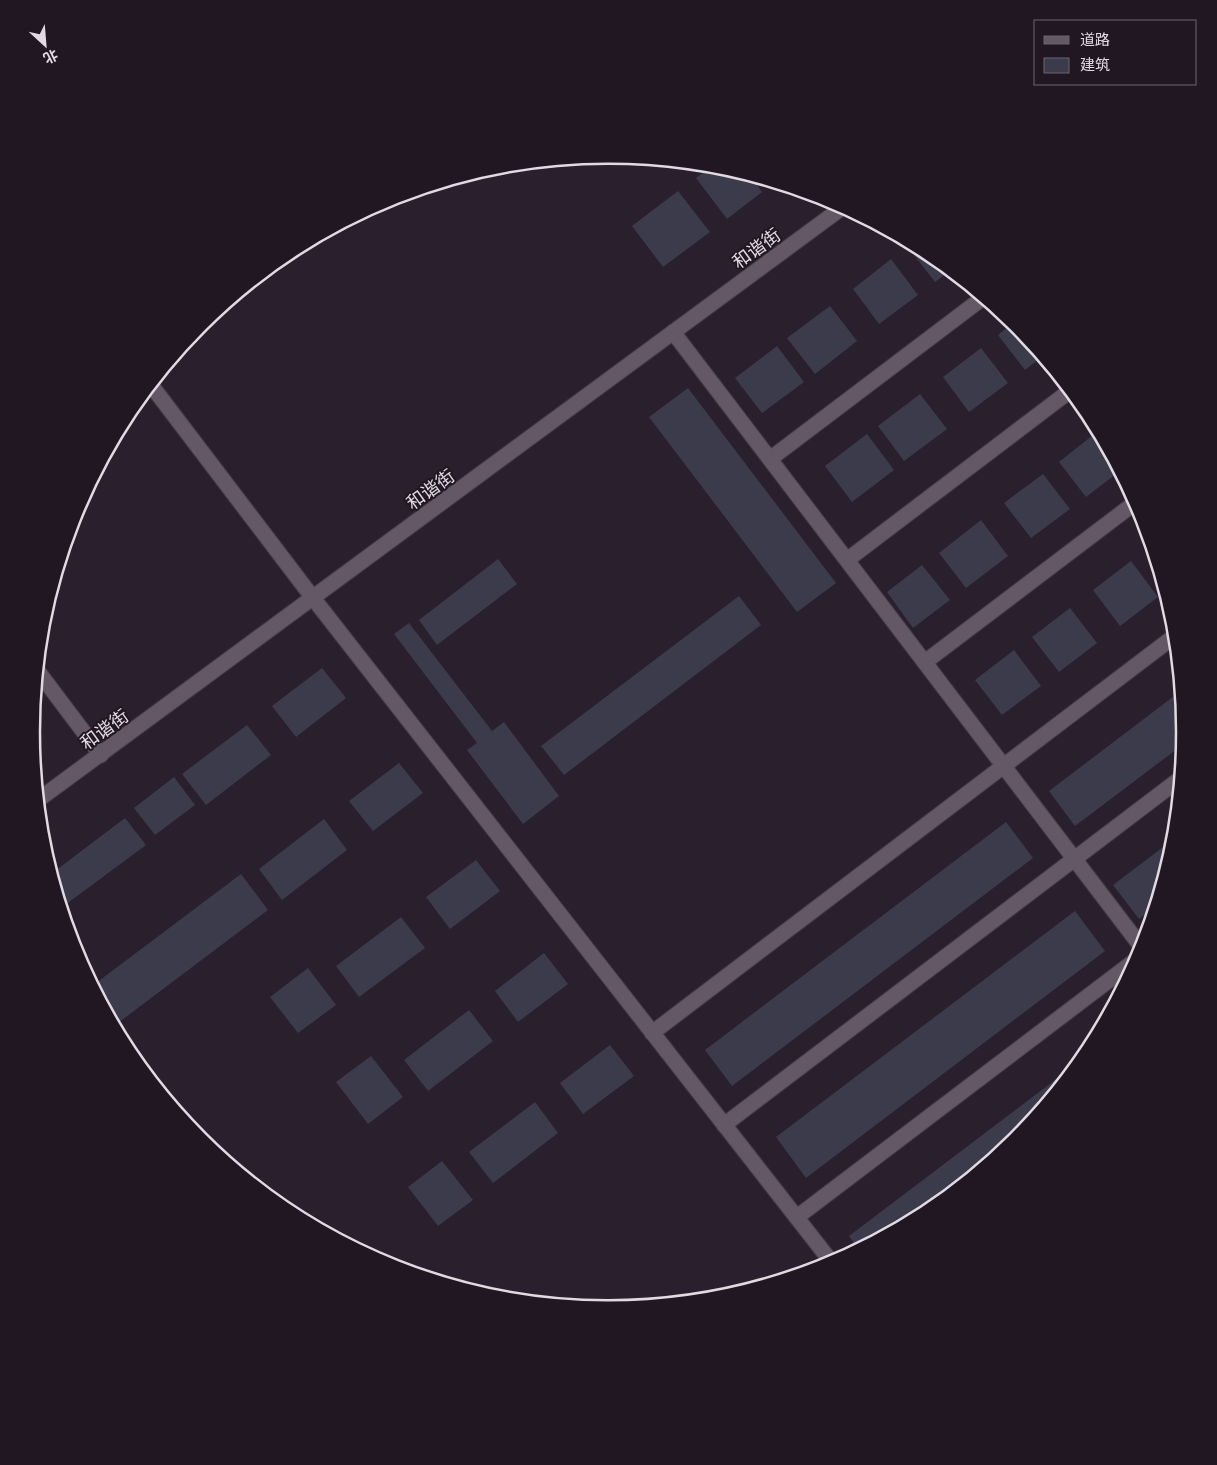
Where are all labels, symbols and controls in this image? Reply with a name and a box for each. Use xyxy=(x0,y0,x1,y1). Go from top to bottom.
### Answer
north arrow xyxy=(20,20,70,70)
legend xyxy=(1034,20,1197,85)
text: 道路 xyxy=(1080,30,1110,48)
text: 北 xyxy=(41,46,61,68)
text: 建筑 xyxy=(1080,55,1110,73)
street label: 和谐街 xyxy=(728,223,784,273)
street label: 和谐街 xyxy=(402,464,458,514)
street label: 和谐街 xyxy=(76,704,132,754)

